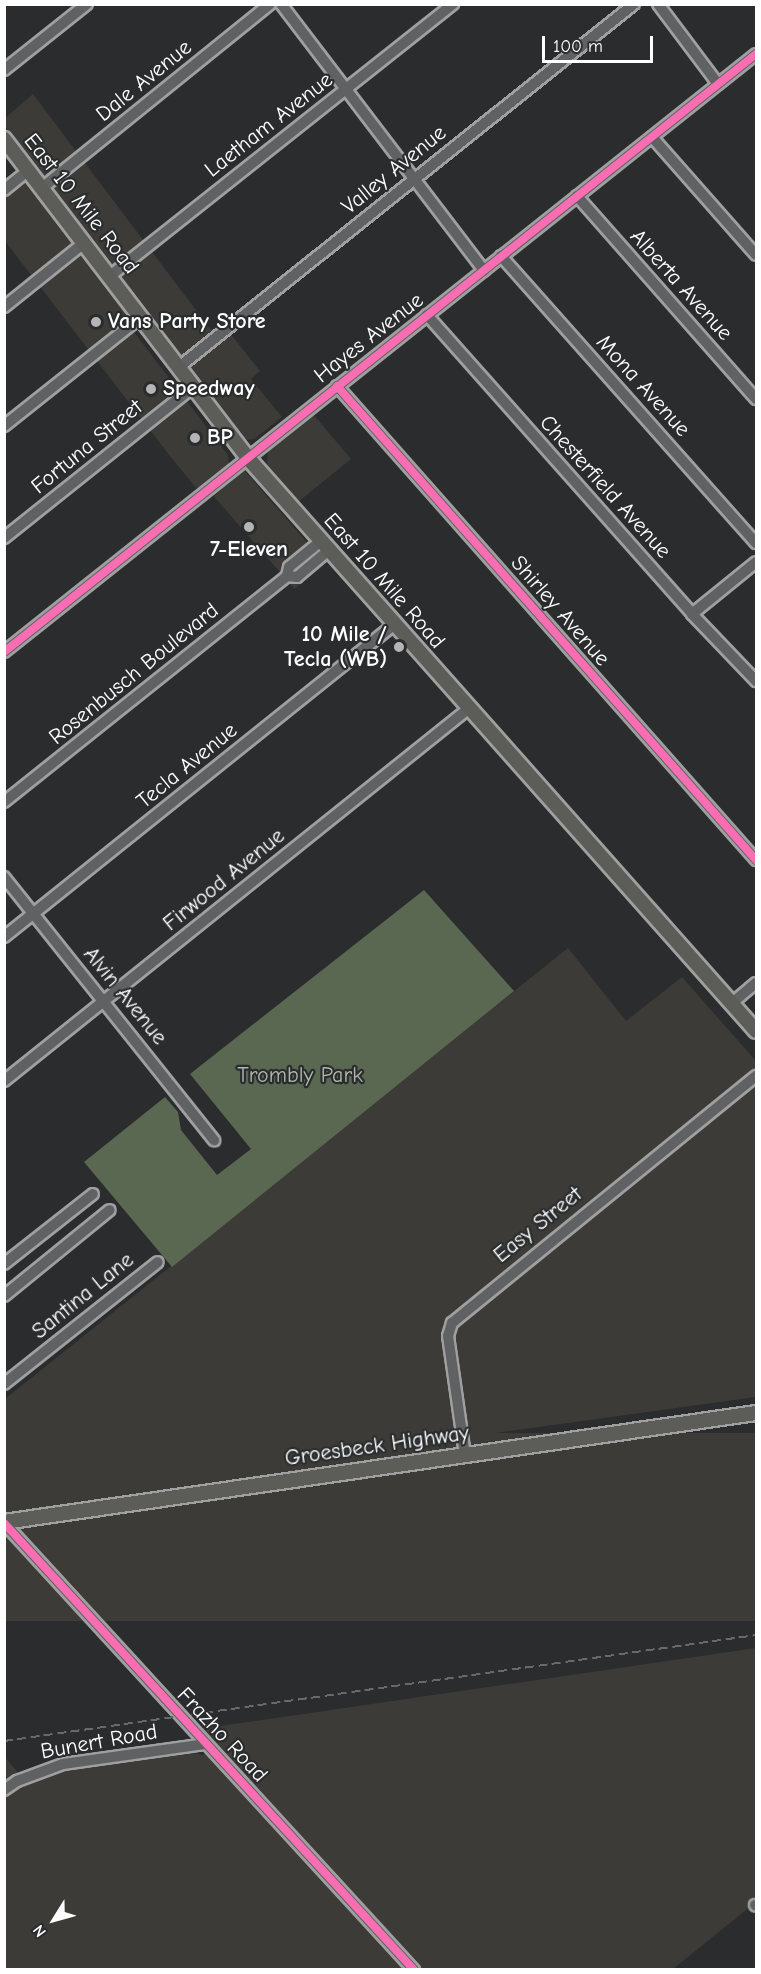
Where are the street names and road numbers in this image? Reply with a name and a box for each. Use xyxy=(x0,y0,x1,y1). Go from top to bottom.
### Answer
street label: Dale Avenue xyxy=(91,34,197,128)
street label: Laetham Avenue xyxy=(200,67,338,183)
street label: Valley Avenue xyxy=(336,120,452,220)
street label: East 10 Mile Road xyxy=(18,129,144,279)
street label: Alberta Avenue xyxy=(624,224,738,346)
street label: Hayes Avenue xyxy=(309,287,429,389)
street label: Mona Avenue xyxy=(590,330,696,442)
street label: Fortuna Street xyxy=(26,394,148,500)
street label: Chesterfield Avenue xyxy=(534,410,676,564)
street label: East 10 Mile Road xyxy=(318,508,450,654)
street label: Shirley Avenue xyxy=(505,550,615,672)
street label: Rosenbusch Boulevard xyxy=(44,597,224,751)
street label: Tecla Avenue xyxy=(131,717,243,815)
street label: Firwood Avenue xyxy=(158,823,290,937)
street label: Alvin Avenue xyxy=(78,942,172,1050)
street label: Easy Street xyxy=(488,1181,588,1269)
street label: Santina Lane xyxy=(27,1247,139,1345)
street label: Groesbeck Highway xyxy=(283,1420,471,1472)
street label: Frazho Road xyxy=(171,1682,273,1788)
street label: Bunert Road xyxy=(39,1719,159,1765)

